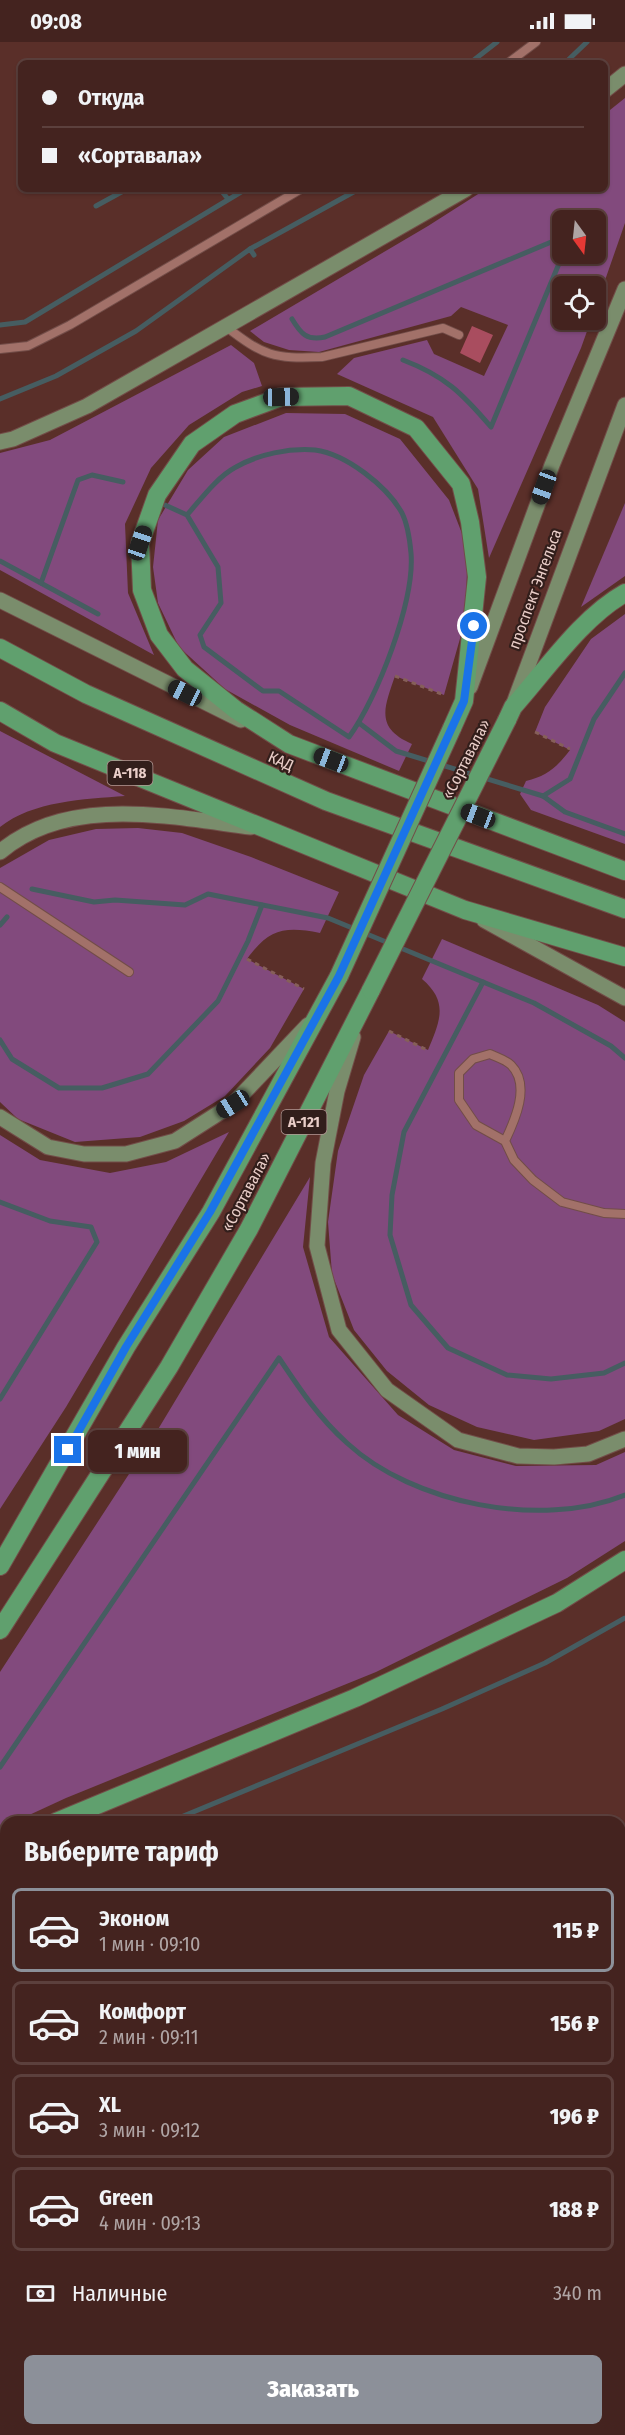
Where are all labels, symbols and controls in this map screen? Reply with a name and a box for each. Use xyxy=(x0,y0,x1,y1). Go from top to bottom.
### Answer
text: 09:08 xyxy=(30,8,82,35)
text: Откуда xyxy=(78,84,145,111)
text: «Сортавала» xyxy=(78,142,202,169)
north arrow xyxy=(552,210,606,264)
map controls xyxy=(552,210,606,330)
button: locate xyxy=(552,276,606,330)
car xyxy=(263,388,299,406)
car xyxy=(529,467,559,507)
car xyxy=(126,523,154,563)
street label: проспект Энгельса xyxy=(504,526,566,652)
route start xyxy=(460,612,487,639)
car xyxy=(165,677,205,709)
street label: «Сортавала» xyxy=(438,716,494,802)
car xyxy=(311,745,351,775)
street label: КАД xyxy=(265,747,297,775)
road number: А-118 xyxy=(108,761,152,785)
car xyxy=(458,801,498,831)
car xyxy=(213,1087,253,1121)
road number: А-121 xyxy=(282,1110,326,1134)
street label: «Сортавала» xyxy=(217,1149,275,1235)
callout: 1 мин xyxy=(89,1429,188,1471)
route end xyxy=(54,1436,81,1463)
text: 1 мин xyxy=(114,1439,161,1463)
text: Выберите тариф xyxy=(24,1836,219,1868)
icon: car xyxy=(27,1903,81,1957)
text: Эконом xyxy=(99,1905,169,1932)
text: 115 ₽ xyxy=(553,1917,599,1944)
text: 1 мин · 09:10 xyxy=(99,1932,200,1956)
icon: car xyxy=(27,1996,81,2050)
text: Комфорт xyxy=(99,1998,186,2025)
text: 156 ₽ xyxy=(550,2010,599,2037)
text: 2 мин · 09:11 xyxy=(99,2025,198,2049)
icon: car xyxy=(27,2089,81,2143)
text: XL xyxy=(99,2091,121,2118)
text: 196 ₽ xyxy=(550,2103,599,2130)
text: 3 мин · 09:12 xyxy=(99,2118,200,2142)
icon: car xyxy=(27,2182,81,2236)
text: Green xyxy=(99,2184,153,2211)
text: 188 ₽ xyxy=(549,2196,599,2223)
text: 4 мин · 09:13 xyxy=(99,2211,201,2235)
icon: cash xyxy=(24,2277,57,2310)
text: Наличные xyxy=(72,2280,167,2307)
text: 340 m xyxy=(553,2281,602,2305)
button: Заказать xyxy=(24,2355,602,2424)

